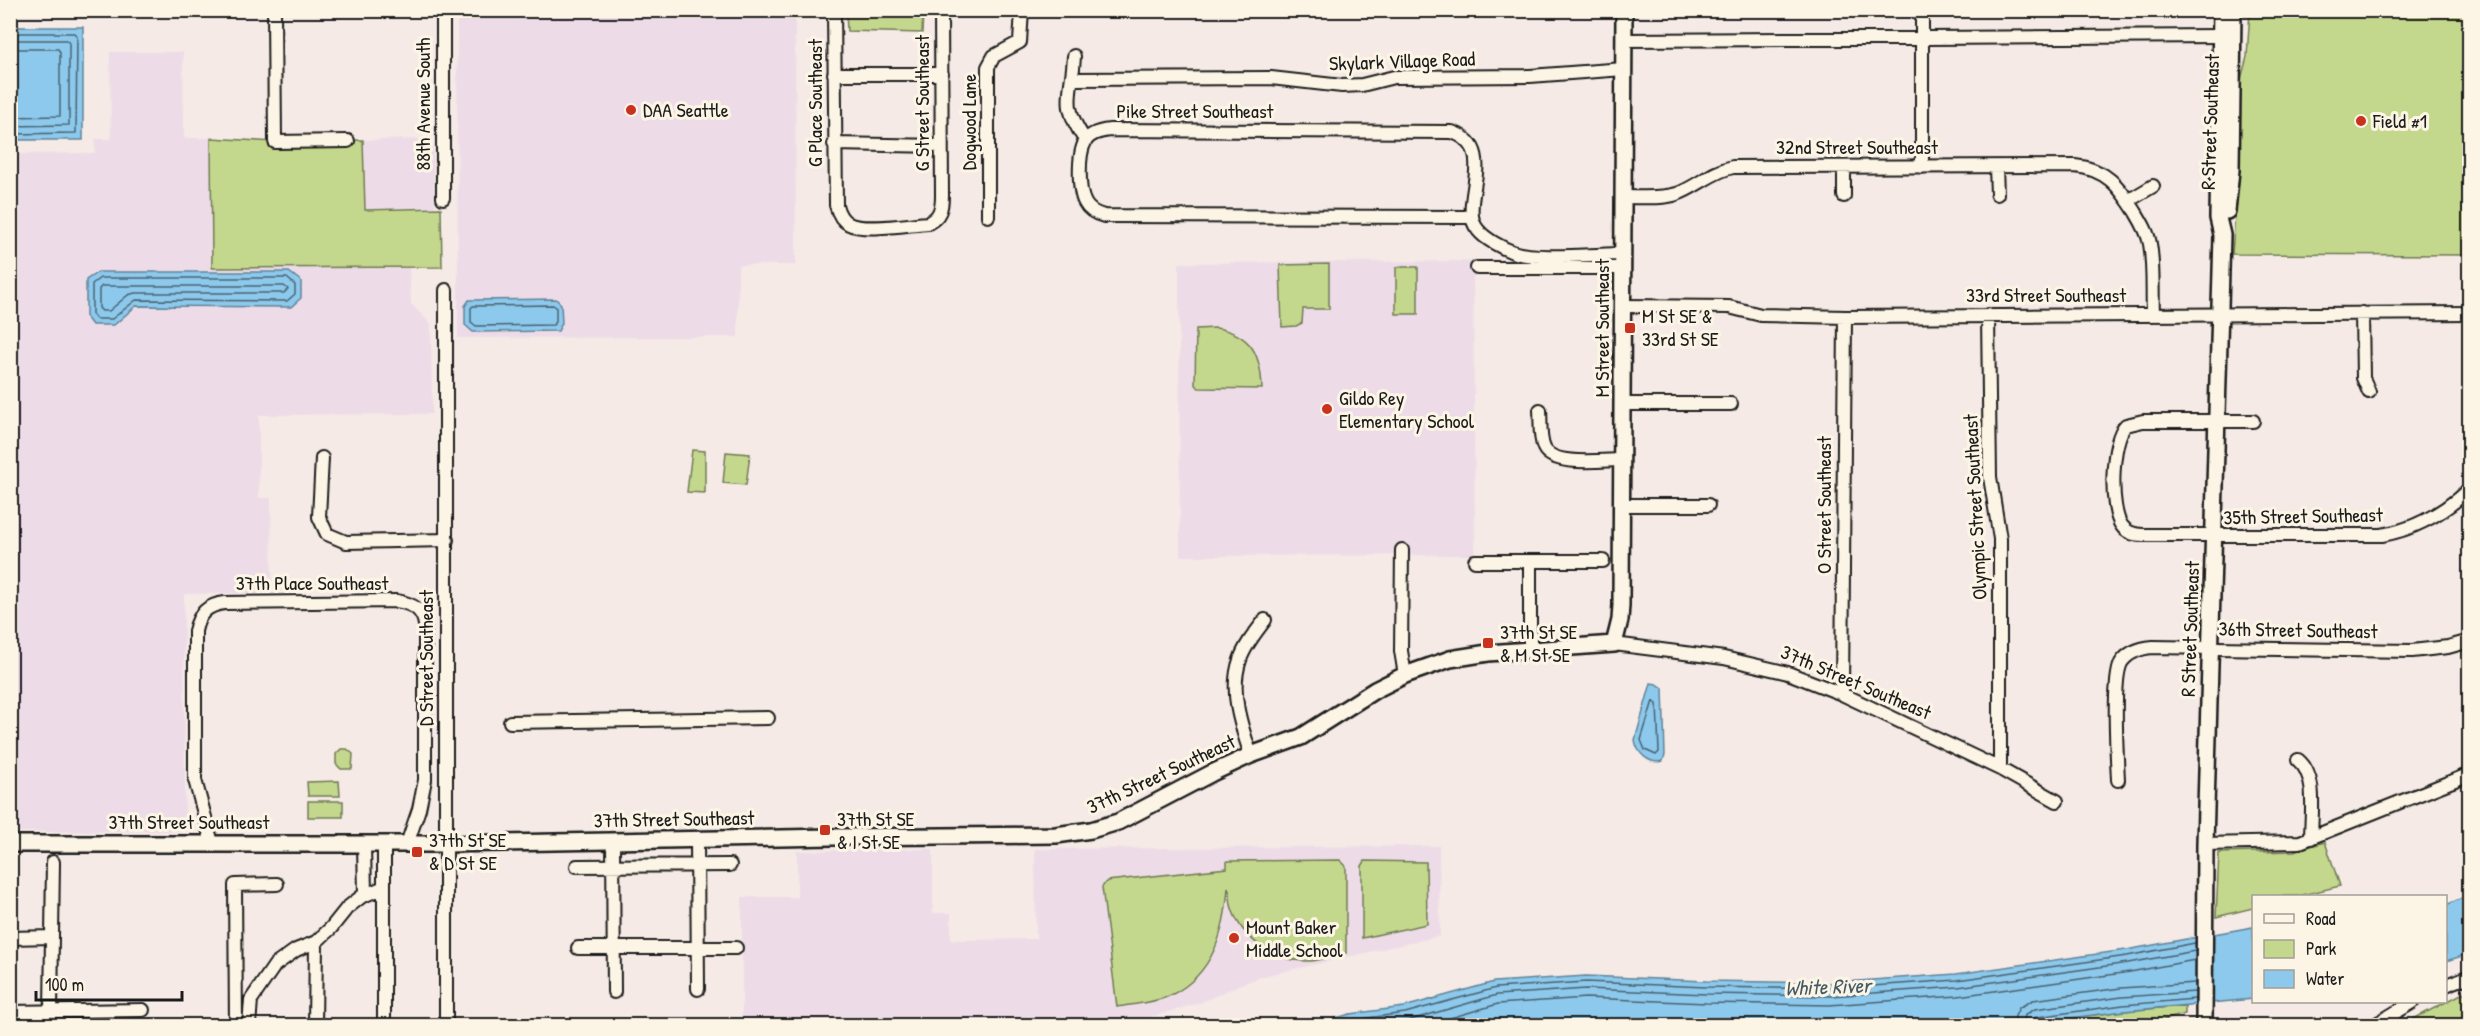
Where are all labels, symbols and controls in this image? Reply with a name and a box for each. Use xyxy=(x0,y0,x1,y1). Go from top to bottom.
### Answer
street label: G Street Southeast xyxy=(908,34,935,171)
street label: 88th Avenue South xyxy=(409,37,436,171)
street label: G Place Southeast xyxy=(801,38,828,167)
street label: Skylark Village Road xyxy=(1328,44,1476,77)
street label: R Street Southeast xyxy=(2194,53,2225,190)
street label: Dogwood Lane xyxy=(955,74,982,170)
place label: DAA Seattle xyxy=(643,96,729,123)
street label: Pike Street Southeast xyxy=(1116,97,1275,124)
marker: DAA Seattle xyxy=(624,103,638,117)
place label: Field #1 xyxy=(2372,107,2427,134)
marker: Field #1 xyxy=(2354,114,2368,128)
street label: 32nd Street Southeast xyxy=(1776,133,1939,160)
street label: M Street Southeast xyxy=(1588,258,1615,397)
street label: 33rd Street Southeast xyxy=(1966,281,2127,308)
place label: M St SE & 33rd St SE xyxy=(1642,302,1719,352)
marker: M St SE & 33rd St SE xyxy=(1623,321,1637,335)
place label: Gildo Rey Elementary School xyxy=(1339,384,1475,434)
marker: Gildo Rey Elementary School xyxy=(1320,402,1334,416)
street label: Olympic Street Southeast xyxy=(1956,412,1993,601)
street label: O Street Southeast xyxy=(1810,435,1837,574)
street label: 35th Street Southeast xyxy=(2223,501,2384,530)
street label: R Street Southeast xyxy=(2174,560,2205,697)
street label: 37th Place Southeast xyxy=(236,569,389,596)
street label: D Street Southeast xyxy=(412,589,439,726)
street label: 36th Street Southeast xyxy=(2218,615,2379,644)
place label: 37th St SE & M St SE xyxy=(1500,618,1578,668)
marker: 37th St SE & M St SE xyxy=(1481,636,1495,650)
street label: 37th Street Southeast xyxy=(1777,638,1937,726)
street label: 37th Street Southeast xyxy=(1082,727,1240,820)
street label: 37th Street Southeast xyxy=(593,804,756,833)
place label: 37th St SE & I St SE xyxy=(837,805,915,855)
street label: 37th Street Southeast xyxy=(109,808,271,835)
marker: 37th St SE & I St SE xyxy=(818,823,832,837)
place label: 37th St SE & D St SE xyxy=(429,826,507,876)
marker: 37th St SE & D St SE xyxy=(410,845,424,859)
legend xyxy=(2252,895,2447,1003)
text: Road xyxy=(2306,906,2336,931)
place label: Mount Baker Middle School xyxy=(1246,913,1343,963)
marker: Mount Baker Middle School xyxy=(1227,931,1241,945)
text: Park xyxy=(2306,936,2337,961)
scale bar xyxy=(36,964,182,1002)
text: Water xyxy=(2306,966,2344,991)
water label: White River xyxy=(1785,970,1874,1002)
text: 100 m xyxy=(45,972,84,997)

